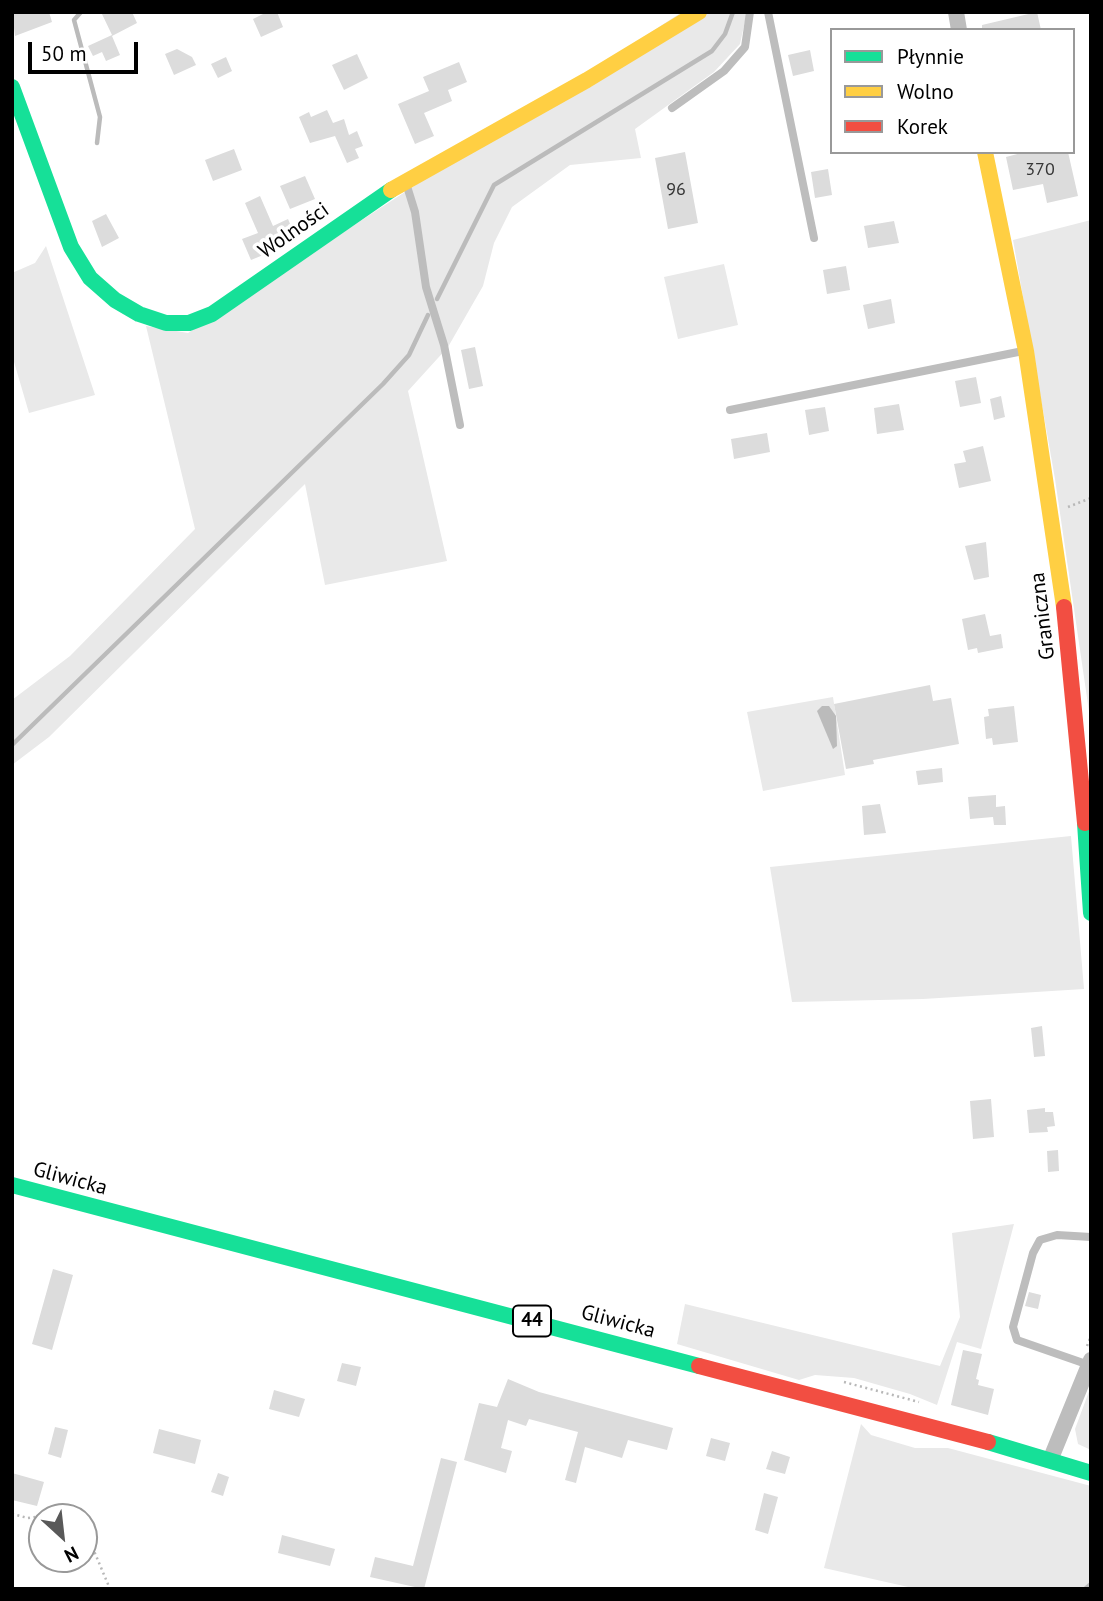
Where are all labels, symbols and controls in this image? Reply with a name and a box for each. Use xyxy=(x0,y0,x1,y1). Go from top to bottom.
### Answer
scale bar xyxy=(32,28,142,72)
legend xyxy=(830,28,1075,154)
text: 50 m xyxy=(41,40,87,67)
text: Płynnie xyxy=(897,43,964,70)
text: Wolno xyxy=(897,78,954,105)
text: Korek xyxy=(897,113,948,140)
house number: 370 xyxy=(1025,159,1055,181)
house number: 96 xyxy=(666,179,686,201)
street label: Wolności xyxy=(254,198,334,264)
street label: Graniczna xyxy=(1025,571,1061,661)
street label: Gliwicka xyxy=(30,1157,110,1201)
street label: Gliwicka xyxy=(578,1300,658,1344)
road number: 44 xyxy=(513,1306,551,1336)
north arrow xyxy=(28,1503,98,1573)
text: N xyxy=(61,1541,83,1568)

